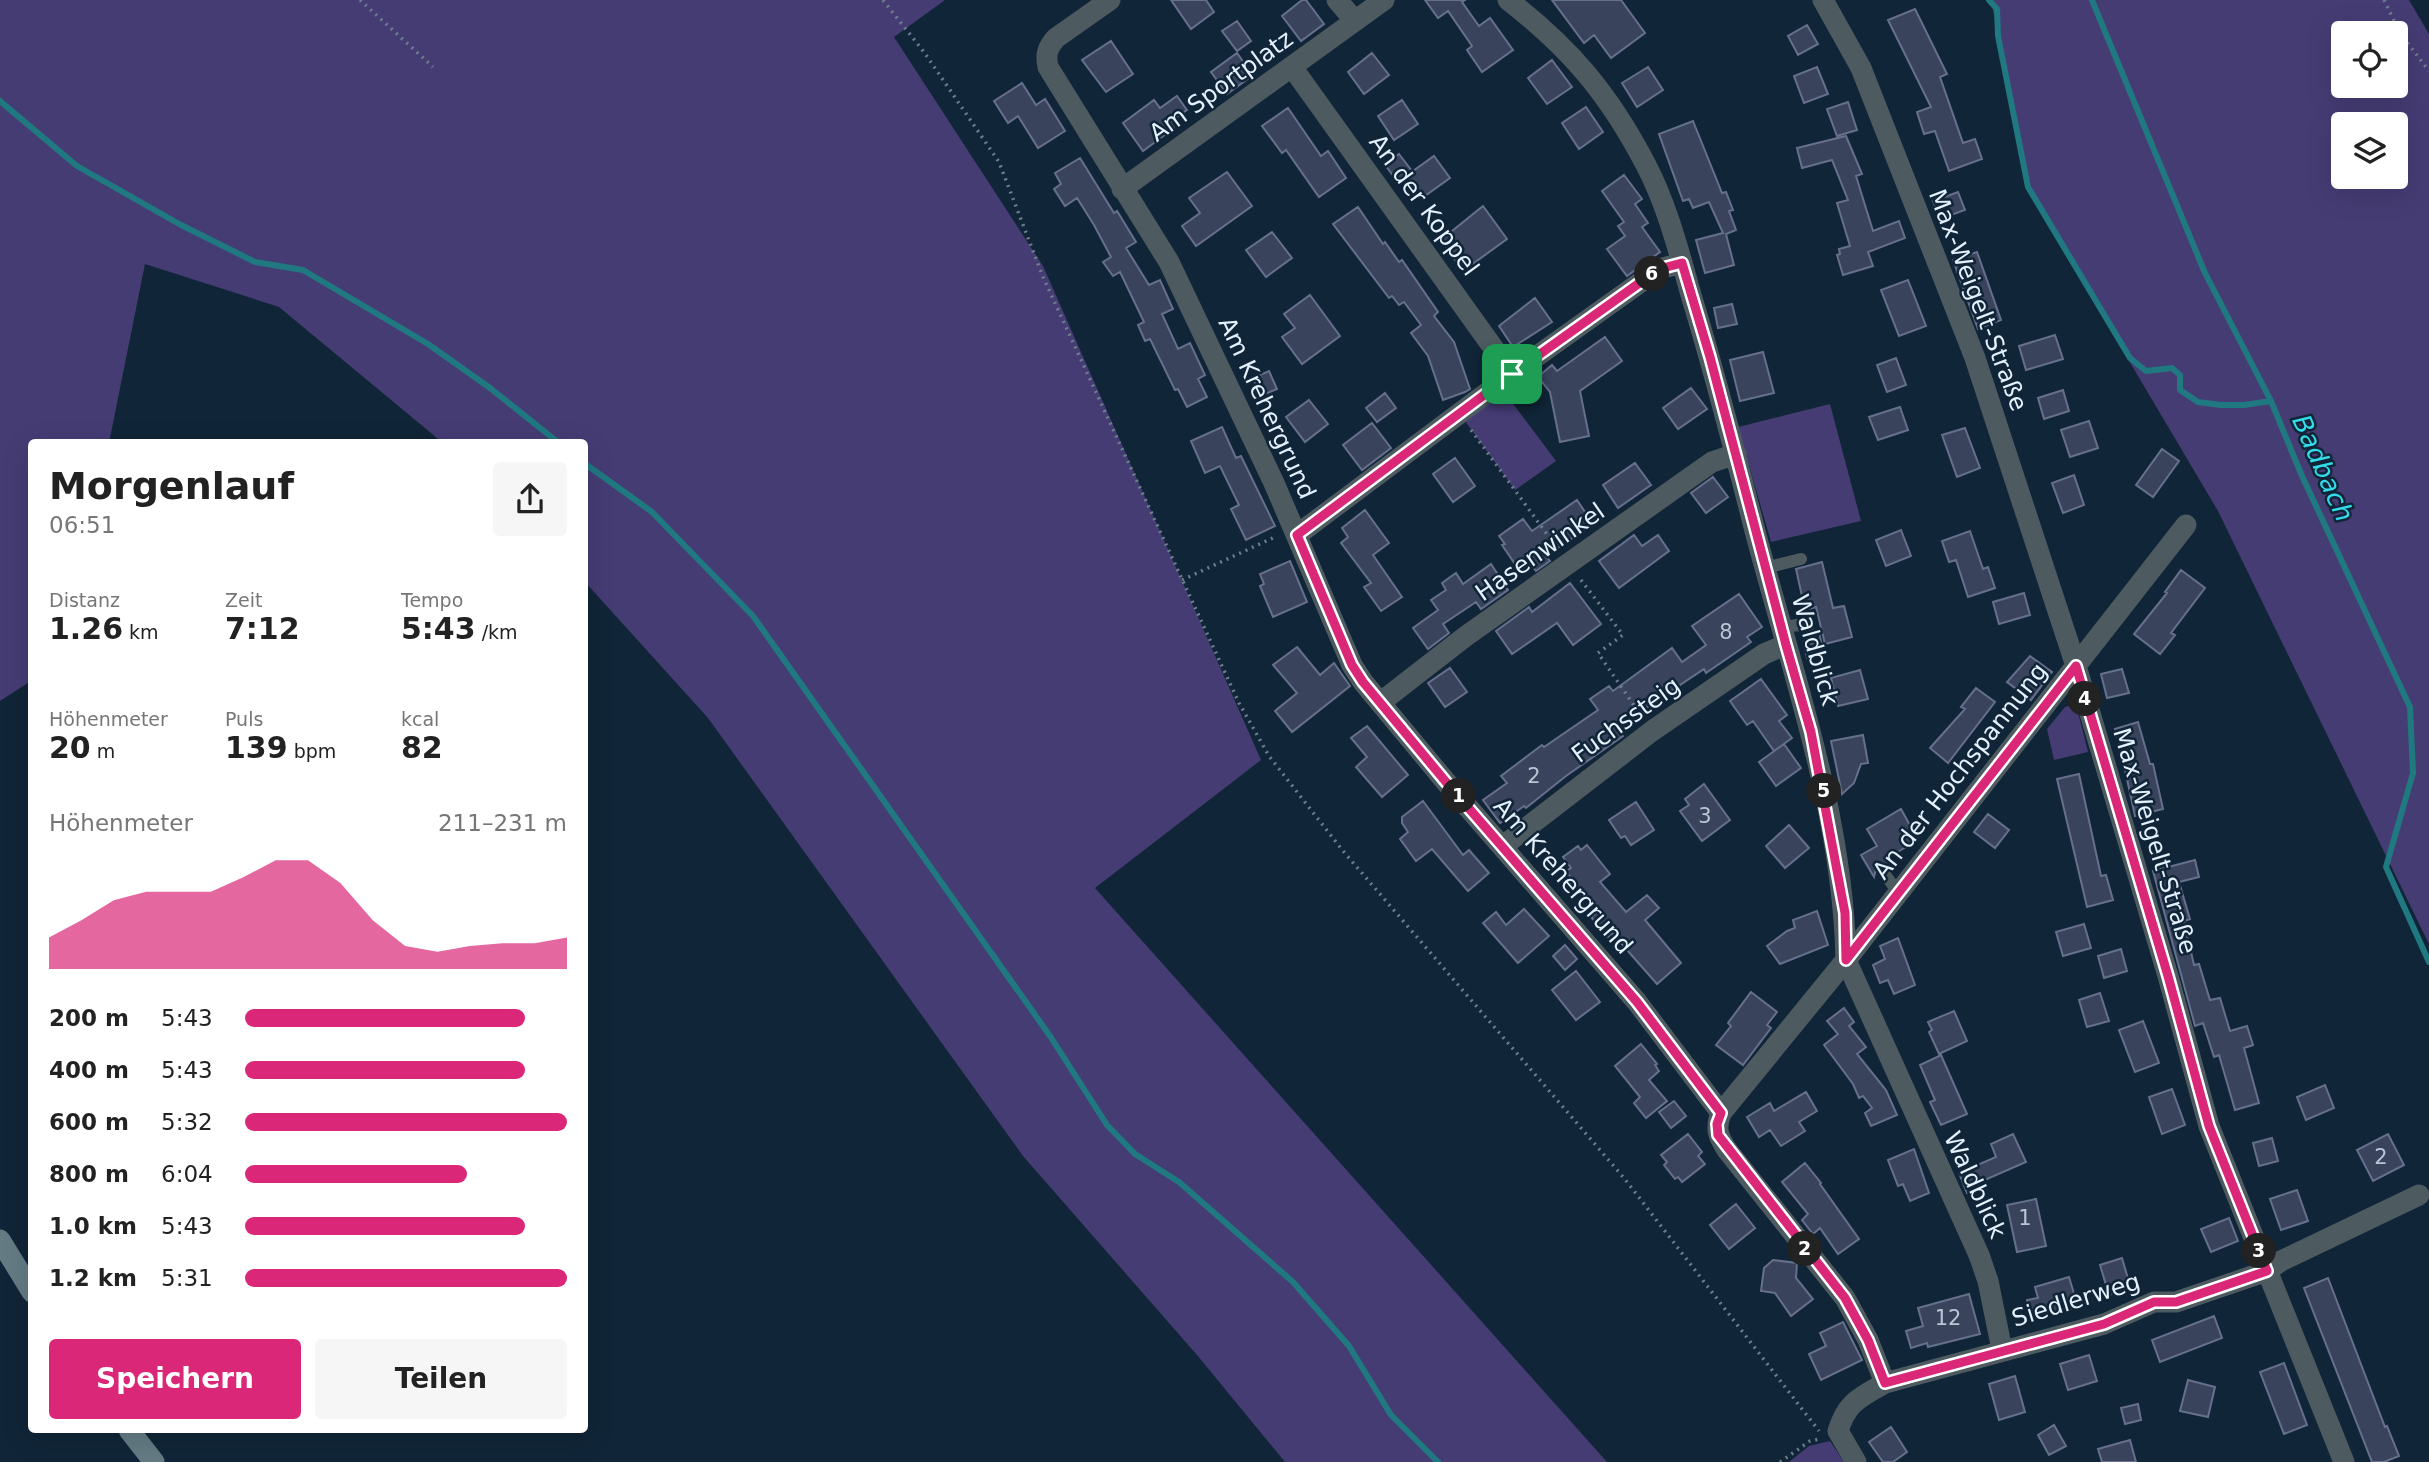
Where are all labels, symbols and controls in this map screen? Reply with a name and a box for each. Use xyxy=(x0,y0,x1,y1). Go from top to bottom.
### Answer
map controls xyxy=(2331,21,2408,189)
button: locate xyxy=(2331,21,2408,98)
street label: Am Sportplatz xyxy=(1144,25,1298,147)
button: layers xyxy=(2331,112,2408,189)
street label: An der Koppel xyxy=(1363,129,1485,281)
street label: Max-Weigelt-Straße xyxy=(1923,185,2033,415)
pin: 6 xyxy=(1634,256,1670,292)
text: 6 xyxy=(1645,262,1658,284)
street label: Am Krehergrund xyxy=(1213,313,1321,503)
pin xyxy=(1482,344,1542,404)
icon: arrive xyxy=(1493,355,1531,393)
water label: Badbach xyxy=(2286,410,2360,526)
button: share xyxy=(493,462,567,536)
text: Morgenlauf xyxy=(49,464,294,508)
street label: Hasenwinkel xyxy=(1470,497,1610,607)
text: 06:51 xyxy=(49,512,115,538)
text: Distanz xyxy=(49,589,120,611)
text: Zeit xyxy=(225,589,262,611)
text: Tempo xyxy=(401,589,463,611)
street label: Waldblick xyxy=(1786,591,1844,709)
text: 1.26 xyxy=(49,611,123,646)
text: 7:12 xyxy=(225,611,300,646)
text: 5:43 xyxy=(401,611,476,646)
house number: 8 xyxy=(1719,620,1733,644)
text: km xyxy=(123,621,159,643)
text: /km xyxy=(476,621,518,643)
street label: An der Hochspannung xyxy=(1867,657,2053,885)
street label: Fuchssteig xyxy=(1566,671,1686,769)
pin: 4 xyxy=(2068,682,2102,716)
text: 4 xyxy=(2078,687,2091,709)
text: Höhenmeter xyxy=(49,708,168,730)
text: Puls xyxy=(225,708,263,730)
text: kcal xyxy=(401,708,439,730)
street label: Max-Weigelt-Straße xyxy=(2107,725,2203,957)
text: 20 xyxy=(49,730,91,765)
text: 139 xyxy=(225,730,288,765)
text: 82 xyxy=(401,730,443,765)
text: m xyxy=(91,740,115,762)
text: bpm xyxy=(288,740,336,762)
house number: 2 xyxy=(1527,764,1541,788)
pin: 5 xyxy=(1806,774,1842,808)
pin: 1 xyxy=(1442,778,1476,814)
text: 5 xyxy=(1817,779,1830,801)
text: 1 xyxy=(1452,784,1465,806)
street label: Am Krehergrund xyxy=(1488,792,1638,960)
house number: 3 xyxy=(1698,804,1712,828)
text: Höhenmeter xyxy=(49,810,193,836)
text: 211–231 m xyxy=(438,810,567,836)
text: 200 m xyxy=(49,1005,129,1031)
text: 5:43 xyxy=(161,1005,213,1031)
text: 400 m xyxy=(49,1057,129,1083)
text: 5:43 xyxy=(161,1057,213,1083)
text: 600 m xyxy=(49,1109,129,1135)
text: 5:32 xyxy=(161,1109,213,1135)
street label: Waldblick xyxy=(1938,1127,2012,1243)
house number: 2 xyxy=(2374,1145,2388,1169)
text: 800 m xyxy=(49,1161,129,1187)
text: 6:04 xyxy=(161,1161,213,1187)
house number: 1 xyxy=(2018,1206,2032,1230)
text: 1.0 km xyxy=(49,1213,137,1239)
text: 5:43 xyxy=(161,1213,213,1239)
pin: 2 xyxy=(1787,1232,1822,1266)
pin: 3 xyxy=(2242,1234,2276,1268)
text: 2 xyxy=(1798,1237,1811,1259)
text: 3 xyxy=(2252,1239,2265,1261)
text: 1.2 km xyxy=(49,1265,137,1291)
text: 5:31 xyxy=(161,1265,213,1291)
street label: Siedlerweg xyxy=(2008,1267,2144,1333)
house number: 12 xyxy=(1935,1306,1961,1330)
button: Speichern xyxy=(49,1339,301,1419)
button: Teilen xyxy=(315,1339,567,1419)

